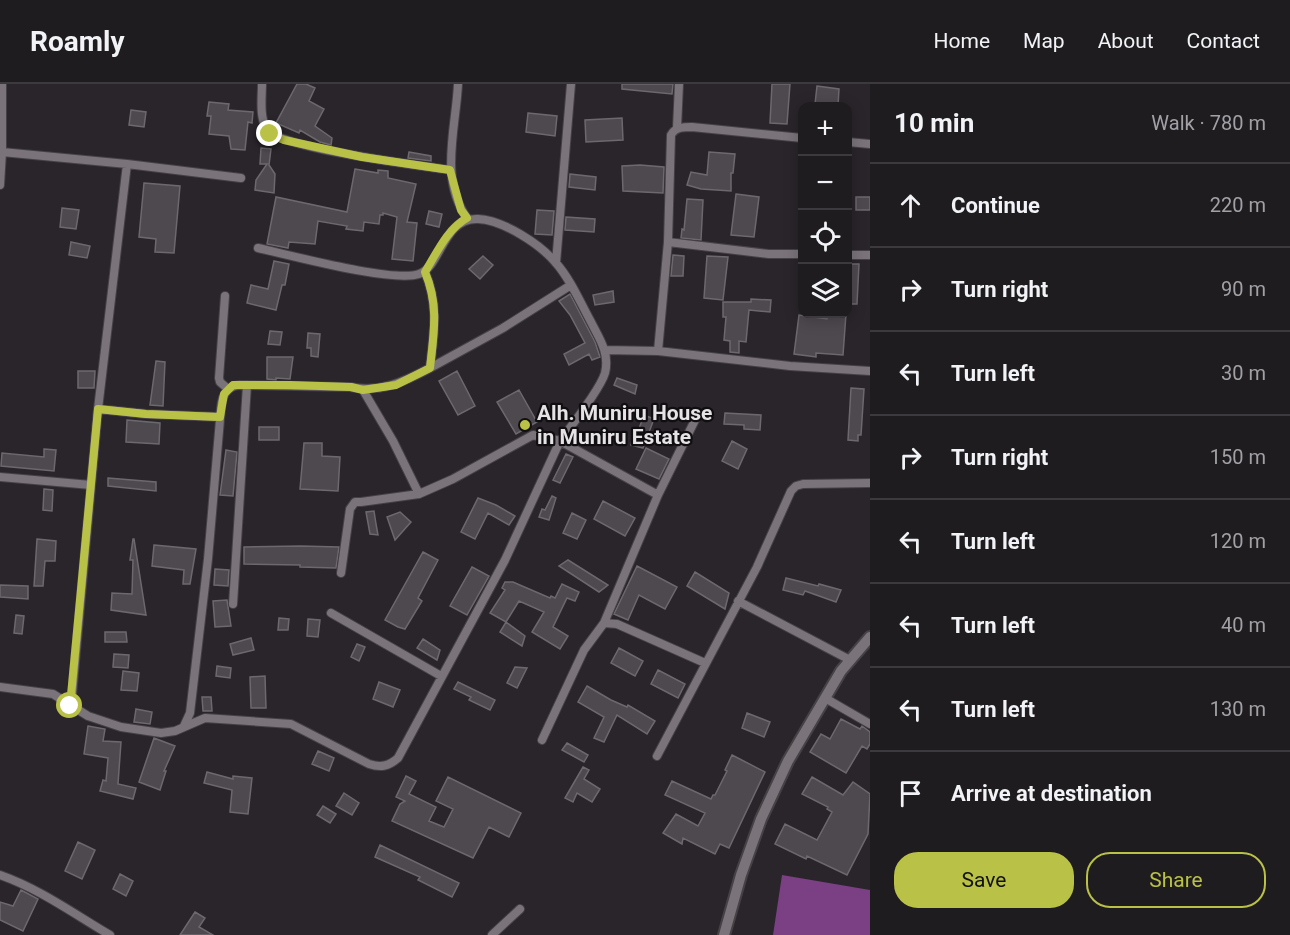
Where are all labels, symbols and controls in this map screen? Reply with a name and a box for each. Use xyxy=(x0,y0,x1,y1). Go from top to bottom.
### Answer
text: Roamly xyxy=(30,25,125,58)
text: Home xyxy=(934,29,990,53)
text: Map xyxy=(1023,29,1065,53)
text: About xyxy=(1098,29,1154,53)
text: Contact xyxy=(1187,29,1260,53)
map controls xyxy=(798,102,852,318)
button: + xyxy=(798,102,852,156)
text: 10 min xyxy=(894,108,974,138)
text: Walk · 780 m xyxy=(1151,111,1266,135)
route end xyxy=(256,120,282,146)
button: − xyxy=(798,156,852,210)
icon: ahead xyxy=(894,189,927,222)
text: Continue xyxy=(951,193,1040,218)
text: 220 m xyxy=(1210,193,1266,217)
button: locate xyxy=(798,210,852,264)
button: layers xyxy=(798,264,852,318)
icon: right xyxy=(894,273,927,306)
text: Turn right xyxy=(951,277,1048,302)
text: 90 m xyxy=(1221,277,1266,301)
icon: left xyxy=(894,357,927,390)
text: Turn left xyxy=(951,361,1035,386)
text: 30 m xyxy=(1221,361,1266,385)
place label: Alh. Muniru House in Muniru Estate xyxy=(537,401,712,449)
marker: Alh. Muniru House in Muniru Estate xyxy=(518,418,532,432)
icon: right xyxy=(894,441,927,474)
text: Turn right xyxy=(951,445,1048,470)
text: 150 m xyxy=(1210,445,1266,469)
icon: left xyxy=(894,525,927,558)
text: Turn left xyxy=(951,529,1035,554)
text: 120 m xyxy=(1210,529,1266,553)
icon: left xyxy=(894,609,927,642)
text: Turn left xyxy=(951,613,1035,638)
text: 40 m xyxy=(1221,613,1266,637)
route start xyxy=(56,692,82,718)
icon: left xyxy=(894,693,927,726)
text: Turn left xyxy=(951,697,1035,722)
text: 130 m xyxy=(1210,697,1266,721)
icon: arrive xyxy=(894,777,927,810)
text: Arrive at destination xyxy=(951,781,1152,806)
button: Save xyxy=(894,852,1074,908)
button: Share xyxy=(1086,852,1266,908)

